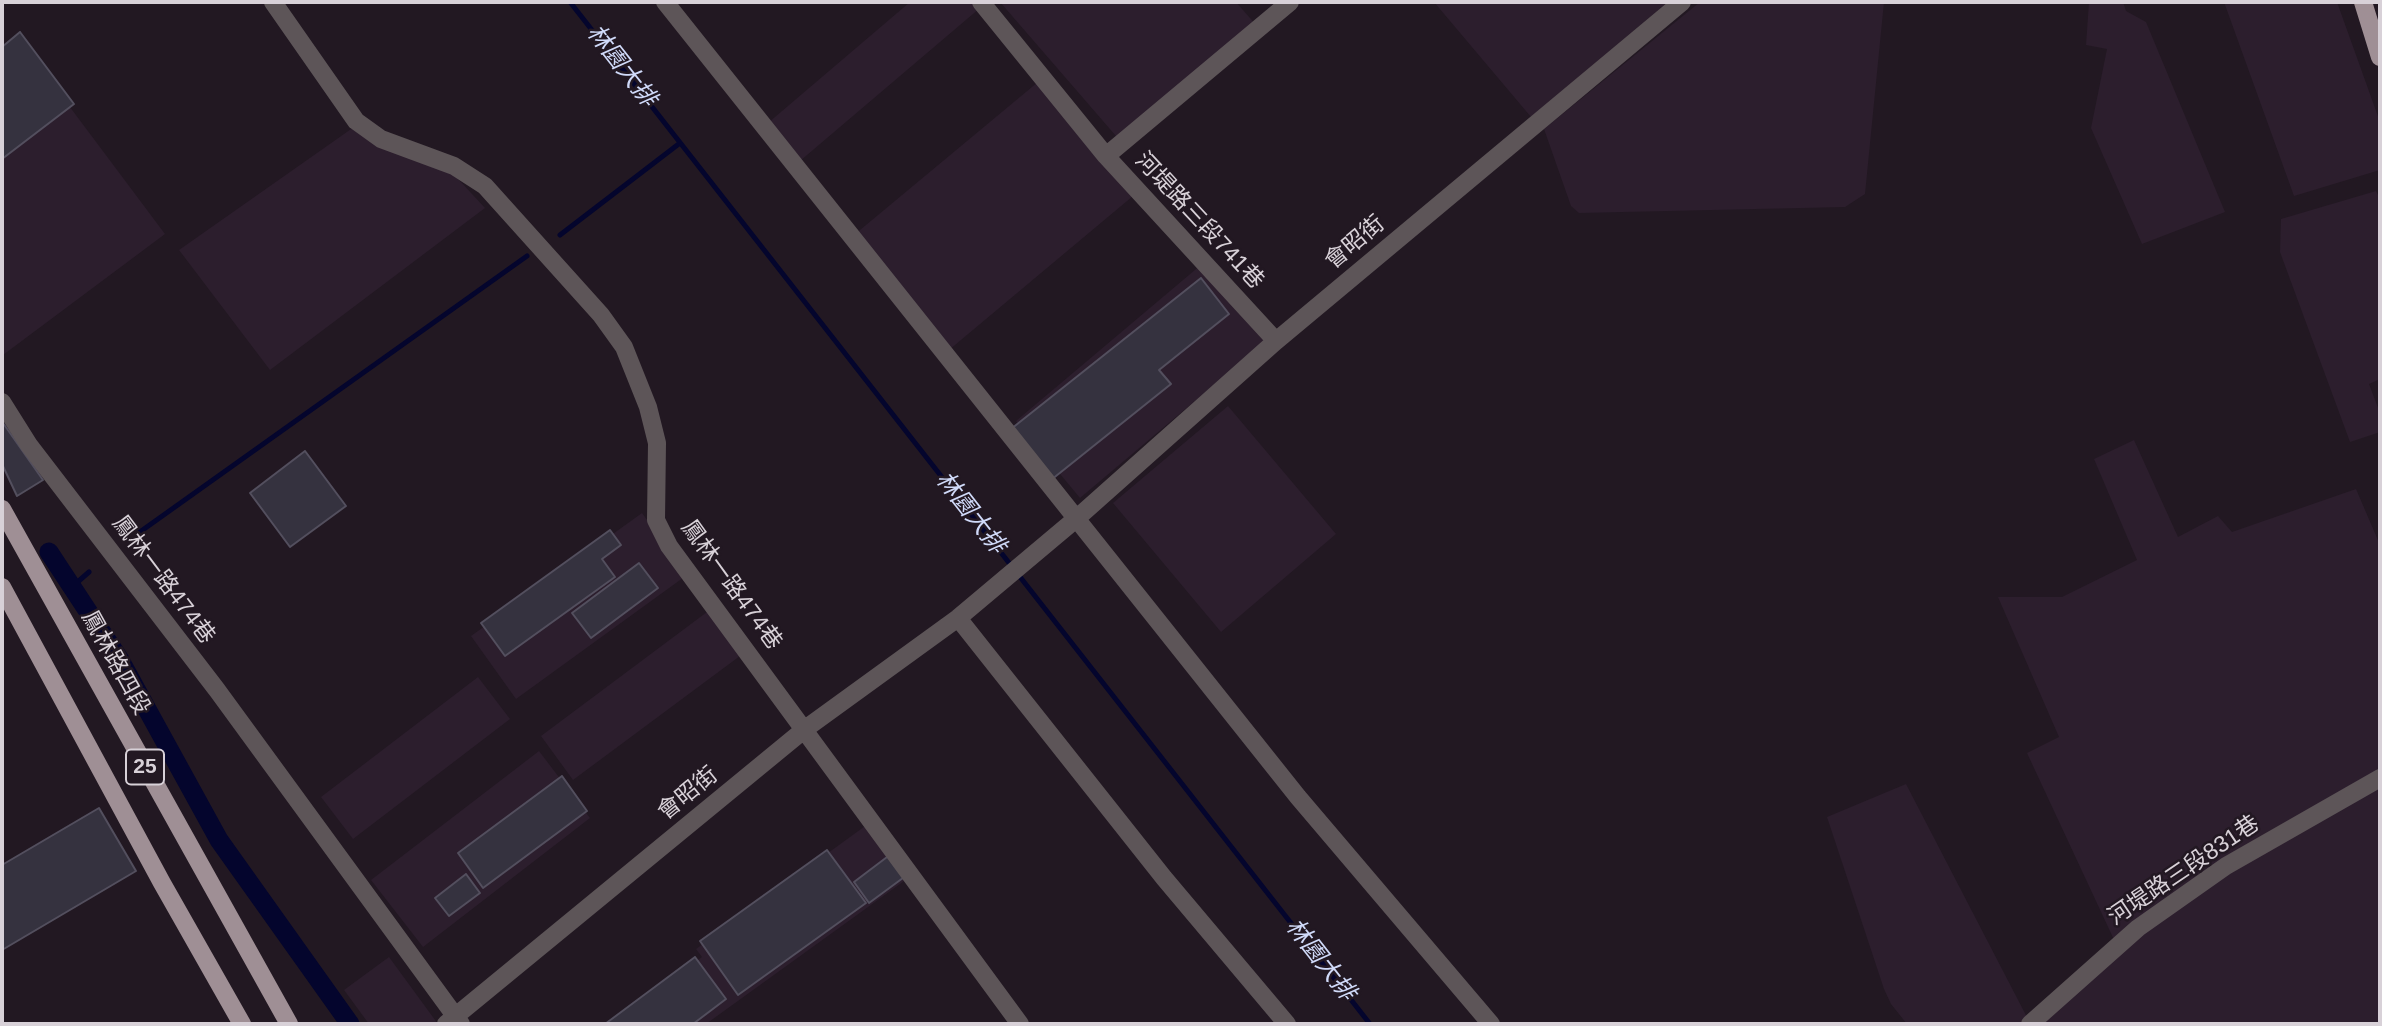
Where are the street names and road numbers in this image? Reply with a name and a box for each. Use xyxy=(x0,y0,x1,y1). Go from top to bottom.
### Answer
street label: 河堤路三段741巷 xyxy=(1129,147,1269,295)
street label: 會昭街 xyxy=(1320,210,1390,276)
street label: 鳳林一路474巷 xyxy=(106,510,220,650)
street label: 鳳林一路474巷 xyxy=(675,515,787,655)
street label: 鳳林路四段 xyxy=(75,606,155,720)
road number: 25 xyxy=(126,750,164,784)
street label: 會昭街 xyxy=(653,762,723,826)
street label: 河堤路三段831巷 xyxy=(2103,810,2265,932)

